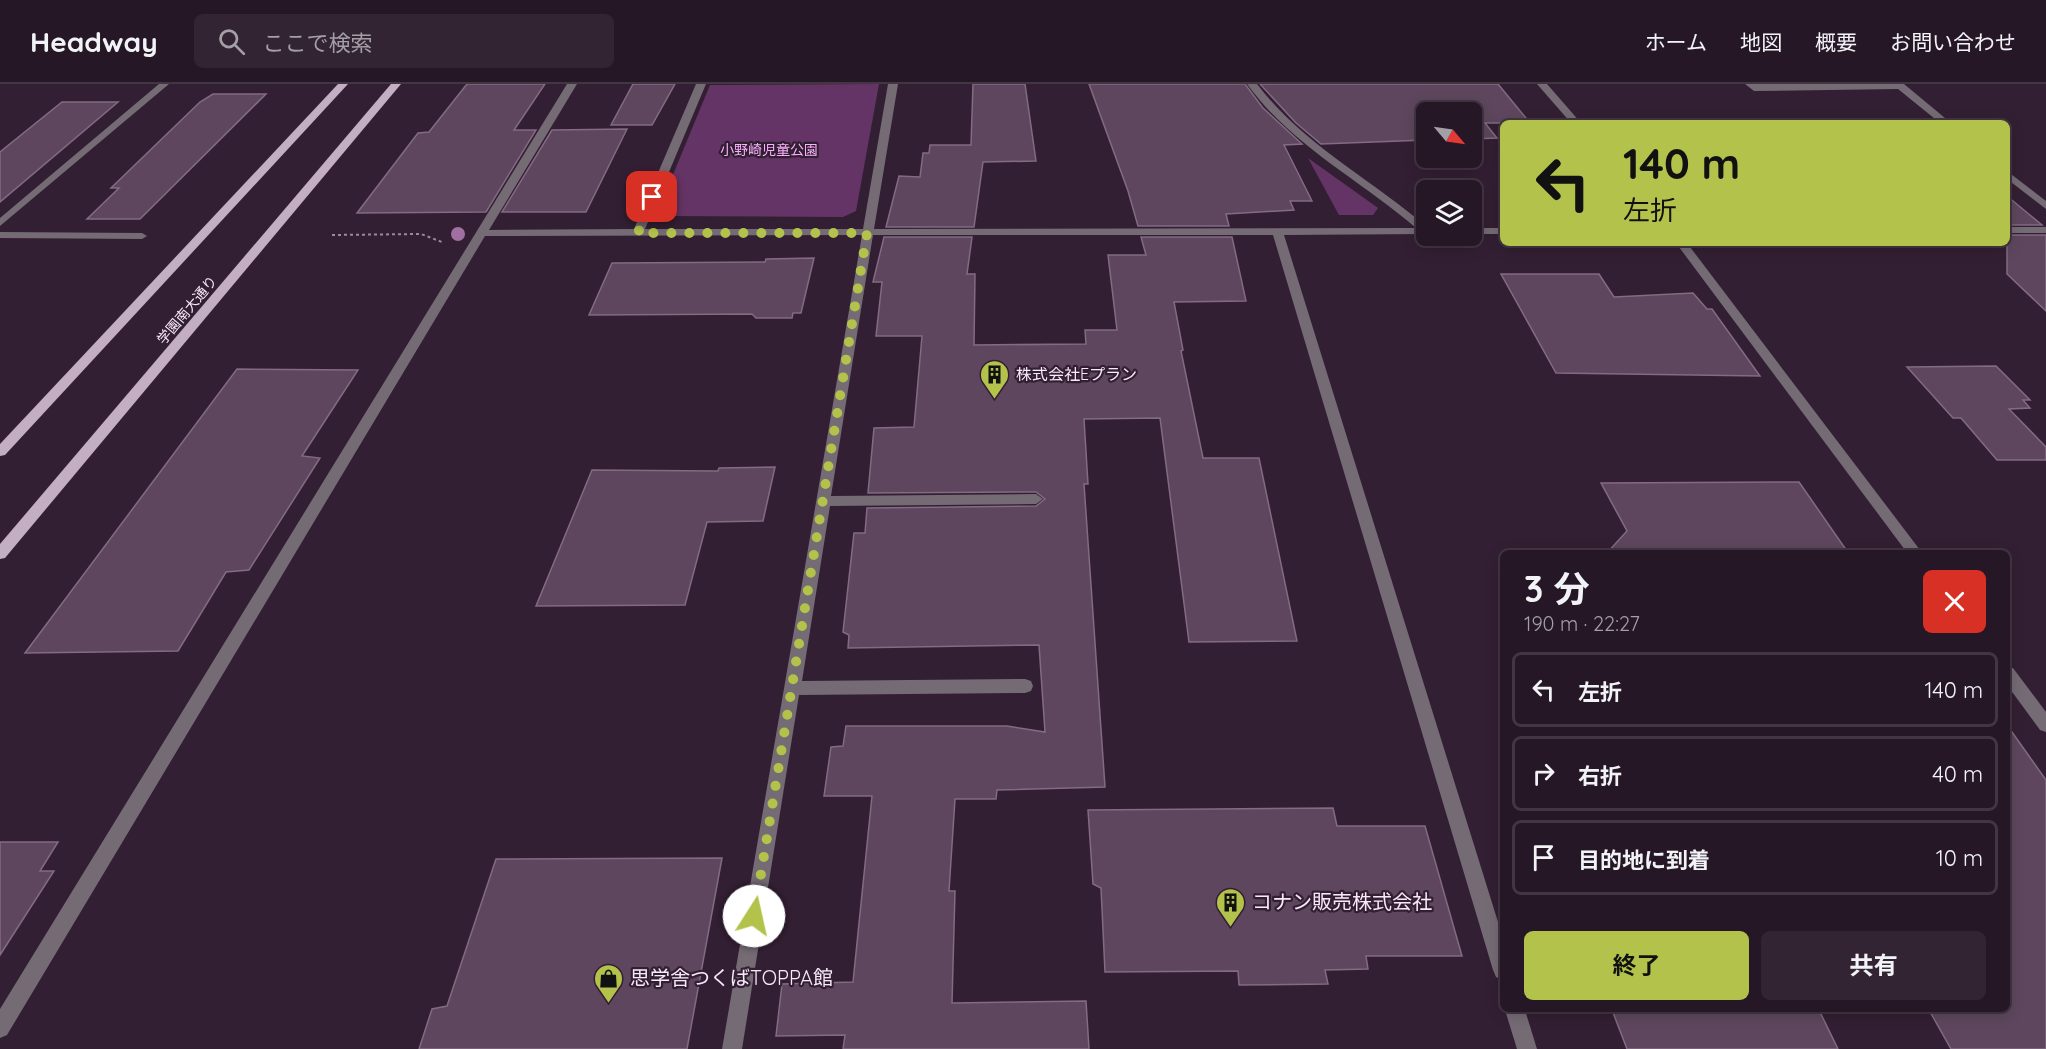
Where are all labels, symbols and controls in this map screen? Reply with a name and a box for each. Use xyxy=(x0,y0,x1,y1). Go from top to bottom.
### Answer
search box xyxy=(194,14,614,68)
text: Headway xyxy=(30,24,158,59)
icon: search xyxy=(215,25,248,58)
text: ここで検索 xyxy=(263,29,373,57)
text: ホーム xyxy=(1645,29,1707,55)
text: 地図 xyxy=(1740,29,1782,55)
text: 概要 xyxy=(1815,29,1857,55)
text: お問い合わせ xyxy=(1890,29,2016,55)
north arrow xyxy=(1416,102,1482,168)
map controls xyxy=(1416,102,1482,246)
text: 140 m xyxy=(1623,137,1740,190)
park label: 小野崎児童公園 xyxy=(720,141,818,159)
icon: left xyxy=(1524,144,1602,222)
pin xyxy=(626,171,677,222)
icon: arrive xyxy=(635,180,668,213)
button: layers xyxy=(1416,180,1482,246)
text: 左折 xyxy=(1623,193,1677,227)
street label: 学園南大通り xyxy=(153,272,221,348)
building icon: 株式会社Eプラン xyxy=(979,358,1011,400)
place label: 株式会社Eプラン xyxy=(1016,364,1137,384)
text: 3 分 xyxy=(1524,566,1589,611)
button: close xyxy=(1923,570,1986,633)
text: 190 m · 22:27 xyxy=(1524,611,1640,636)
icon: left xyxy=(1527,673,1560,706)
text: 140 m xyxy=(1924,676,1983,704)
text: 左折 xyxy=(1578,678,1622,706)
icon: right xyxy=(1527,757,1560,790)
text: 40 m xyxy=(1932,760,1983,788)
text: 右折 xyxy=(1578,762,1622,790)
icon: arrive xyxy=(1527,841,1560,874)
text: 10 m xyxy=(1936,844,1983,872)
text: 目的地に到着 xyxy=(1578,846,1710,874)
position arrow xyxy=(722,884,786,948)
building icon: コナン販売株式会社 xyxy=(1215,886,1247,928)
place label: コナン販売株式会社 xyxy=(1252,889,1432,914)
button: 終了 xyxy=(1524,931,1749,1000)
button: 共有 xyxy=(1761,931,1986,1000)
shop icon: 思学舎つくばTOPPA館 xyxy=(593,962,625,1004)
place label: 思学舎つくばTOPPA館 xyxy=(630,965,833,990)

